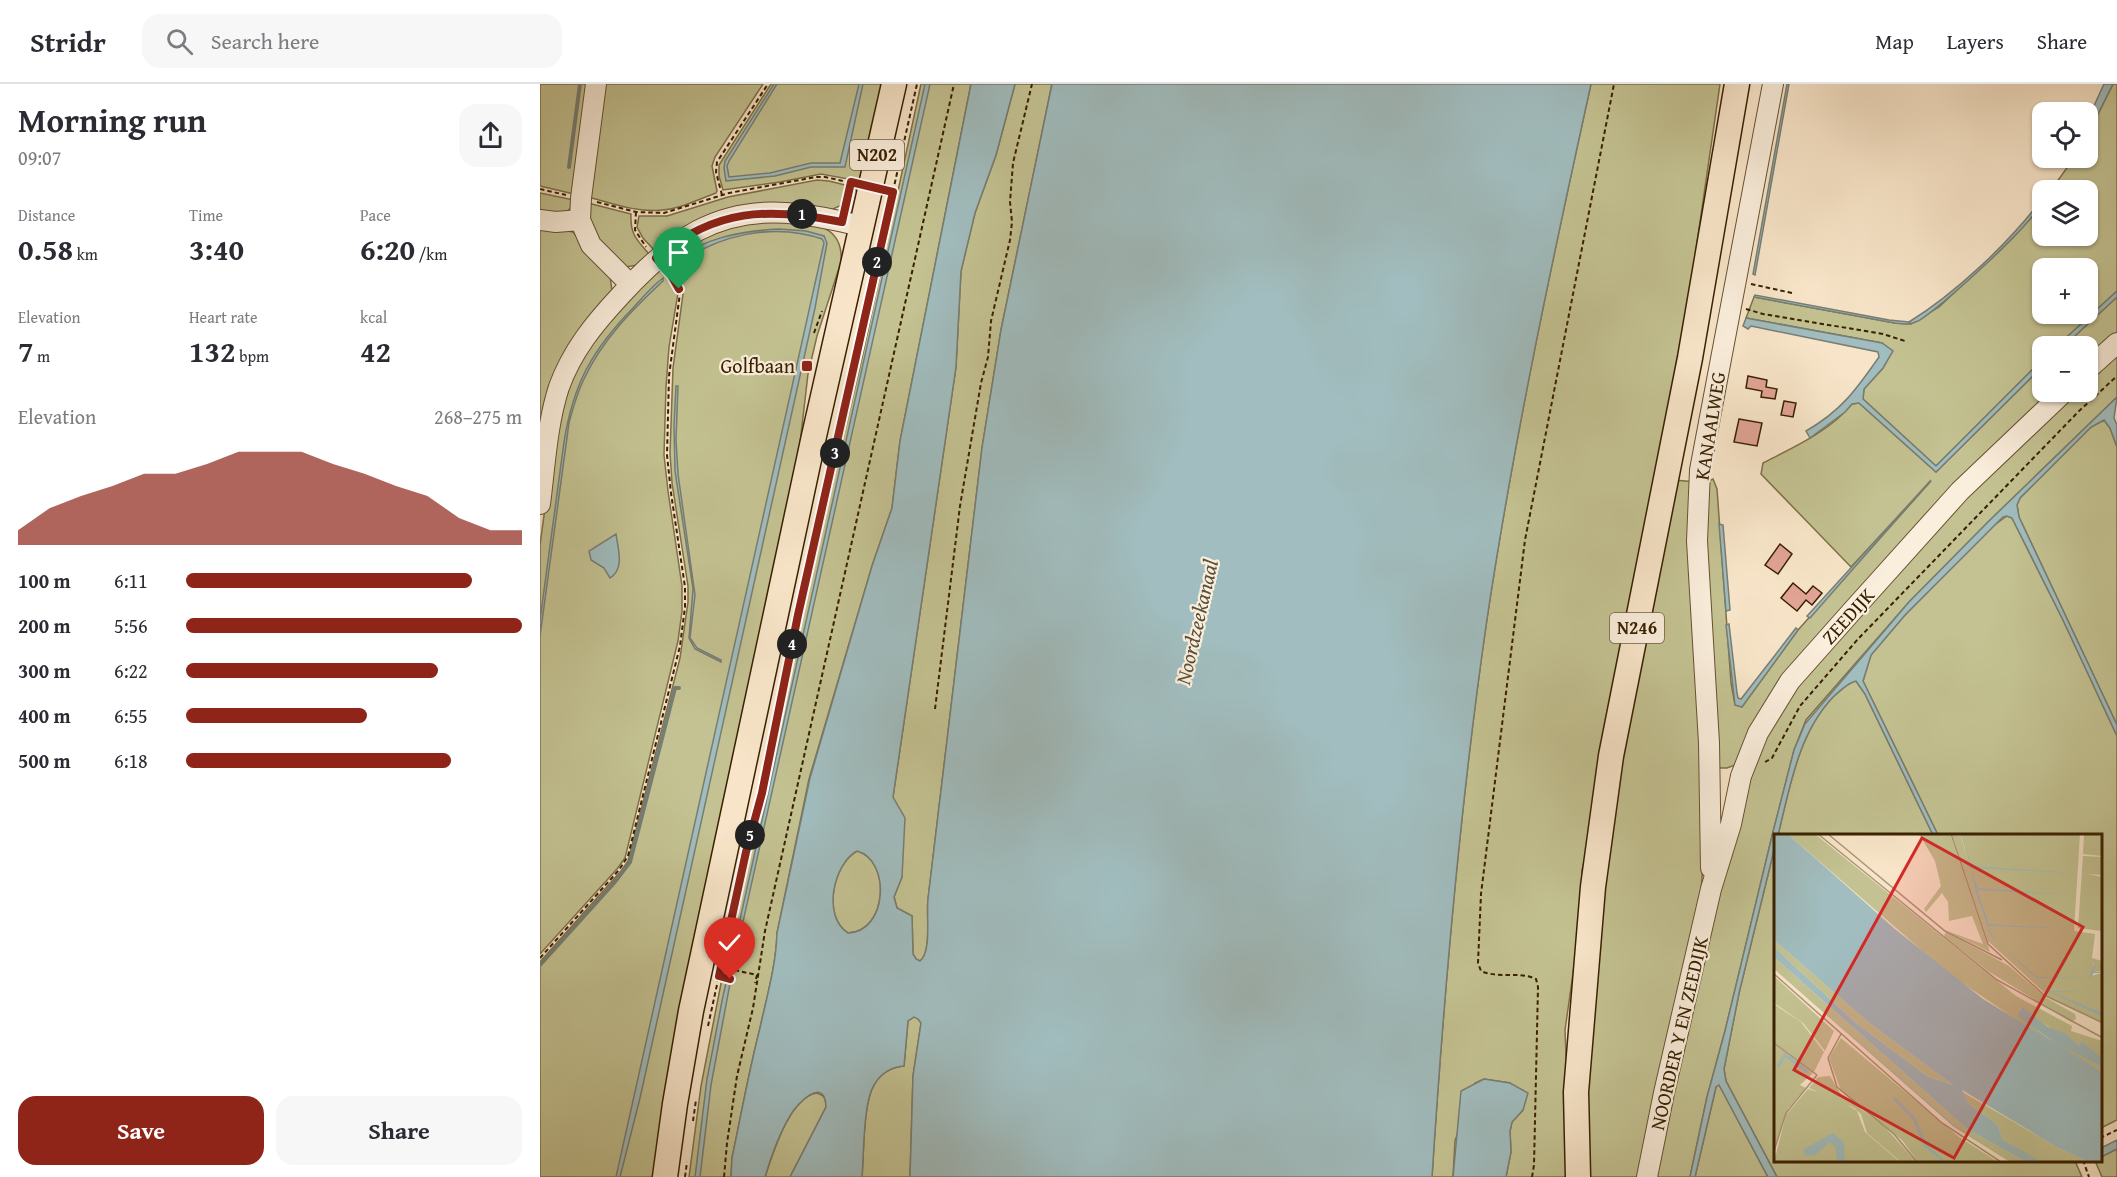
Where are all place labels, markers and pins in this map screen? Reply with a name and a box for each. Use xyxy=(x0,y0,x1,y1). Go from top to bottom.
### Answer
pin: 1 xyxy=(787,199,817,229)
pin xyxy=(653,227,704,289)
pin: 2 xyxy=(862,247,892,277)
place label: Golfbaan xyxy=(720,351,795,380)
marker: Golfbaan xyxy=(800,359,814,373)
pin: 3 xyxy=(820,438,850,468)
pin: 4 xyxy=(777,629,807,659)
pin: 5 xyxy=(735,820,765,850)
pin xyxy=(704,917,755,979)

